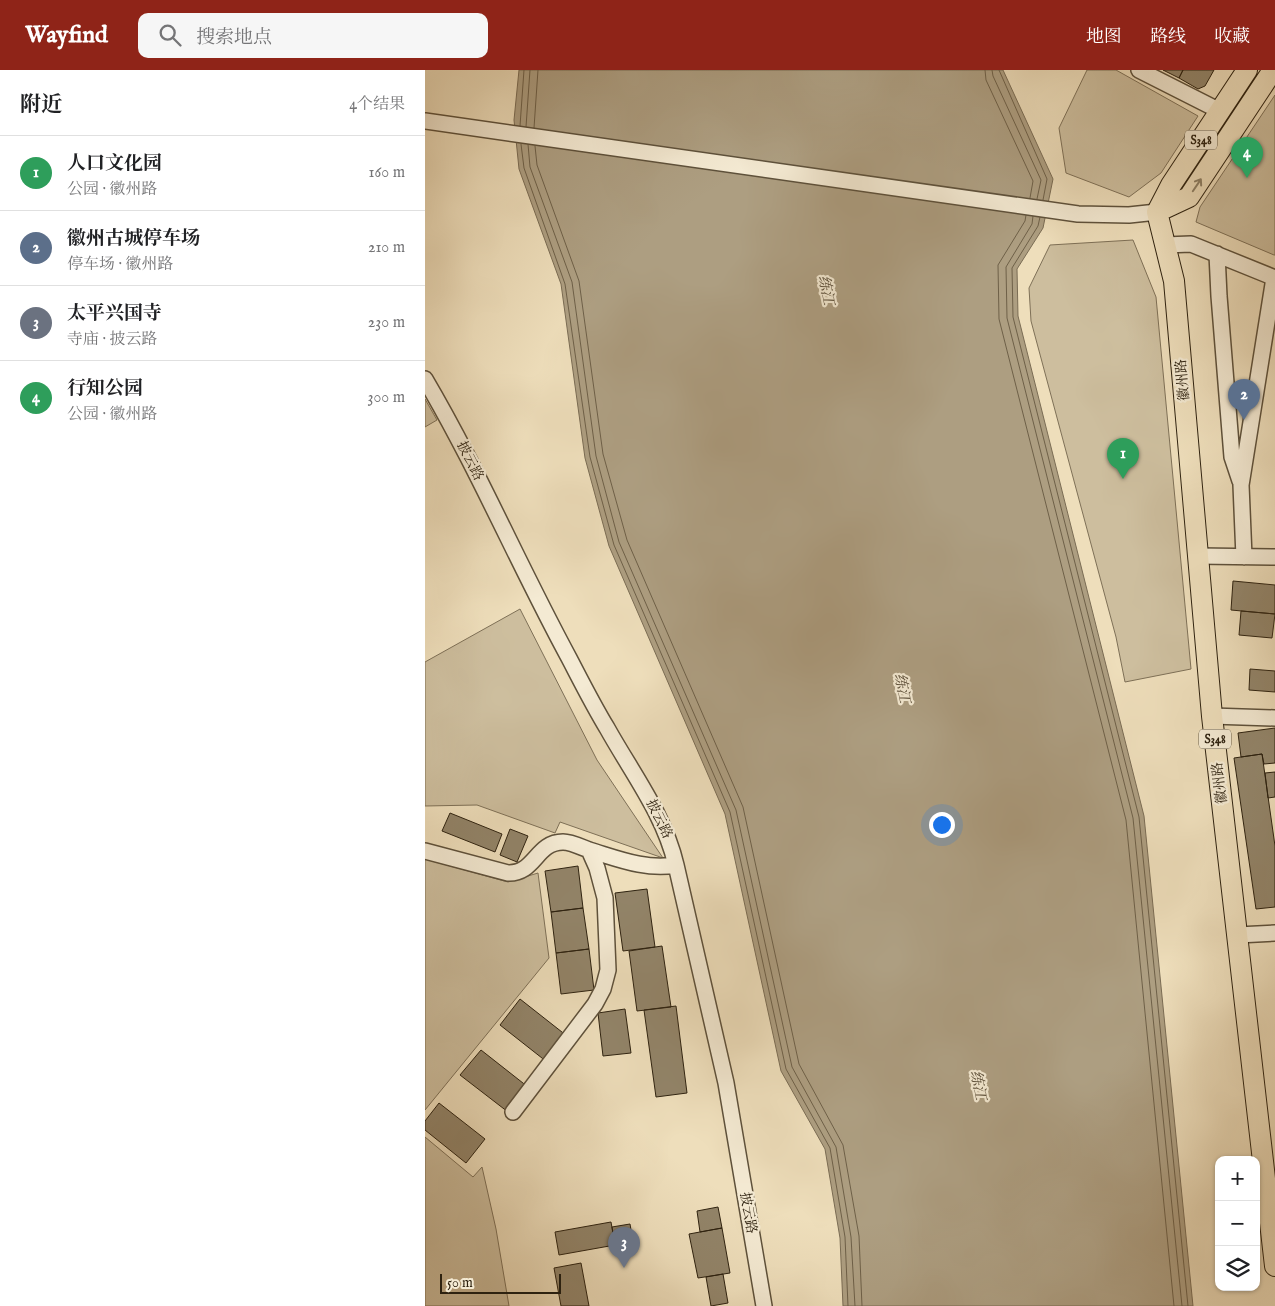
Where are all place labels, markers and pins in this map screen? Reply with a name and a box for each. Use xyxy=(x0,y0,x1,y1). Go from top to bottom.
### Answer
pin: 4 xyxy=(1231,137,1263,178)
pin: 2 xyxy=(1228,379,1260,420)
pin: 1 xyxy=(1107,438,1139,479)
pin: 3 xyxy=(608,1227,640,1268)

